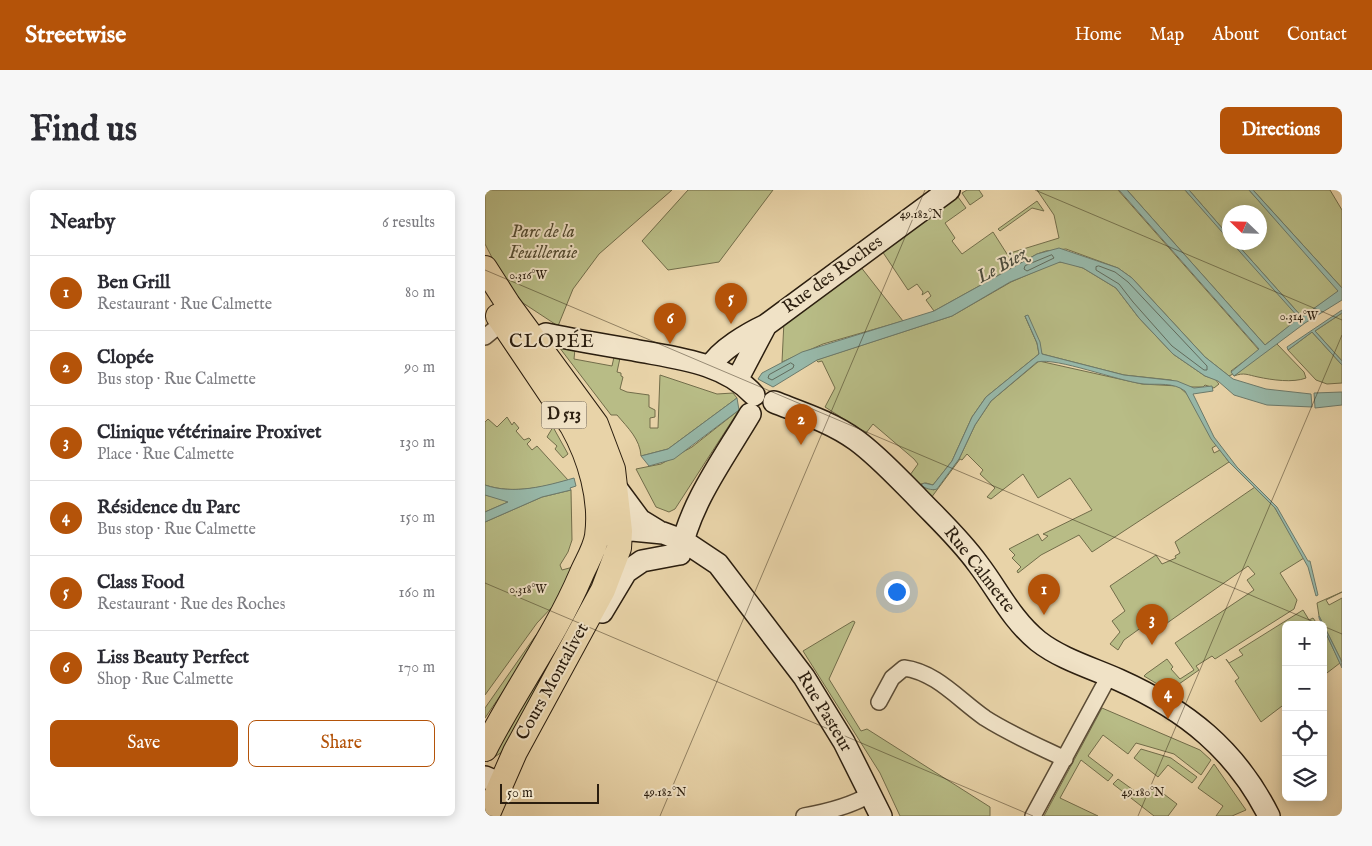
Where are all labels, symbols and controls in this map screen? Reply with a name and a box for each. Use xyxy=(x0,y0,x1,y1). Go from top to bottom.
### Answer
text: Streetwise xyxy=(25,20,126,51)
text: Home xyxy=(1075,24,1122,47)
text: Map xyxy=(1150,24,1184,47)
text: About xyxy=(1212,24,1259,47)
text: Contact xyxy=(1287,24,1347,47)
button: Directions xyxy=(1220,107,1342,154)
text: Find us xyxy=(30,108,137,153)
north arrow xyxy=(1222,205,1267,250)
text: 49.182°N xyxy=(900,207,943,222)
text: Nearby xyxy=(50,209,115,236)
text: 6 results xyxy=(382,213,435,233)
park label: Parc de la Feuilleraie xyxy=(509,221,577,265)
street label: Rue des Roches xyxy=(778,231,888,319)
water label: Le Biez xyxy=(972,242,1033,290)
text: 0.316°W xyxy=(509,268,547,283)
text: Ben Grill xyxy=(97,271,170,295)
text: 1 xyxy=(63,283,69,303)
text: 80 m xyxy=(405,283,435,303)
pin: 5 xyxy=(715,283,747,324)
text: Restaurant · Rue Calmette xyxy=(97,295,272,315)
pin: 6 xyxy=(654,303,686,344)
text: 0.314°W xyxy=(1280,309,1319,324)
district label: CLOPÉE xyxy=(509,329,595,354)
text: Clopée xyxy=(97,346,154,370)
text: 2 xyxy=(62,358,70,378)
text: 90 m xyxy=(404,358,435,378)
text: Bus stop · Rue Calmette xyxy=(97,370,256,390)
road number: D 513 xyxy=(541,402,587,428)
pin: 2 xyxy=(785,404,817,445)
text: Clinique vétérinaire Proxivet xyxy=(97,421,322,445)
text: 3 xyxy=(63,433,69,453)
text: 130 m xyxy=(399,433,435,453)
text: Place · Rue Calmette xyxy=(97,445,234,465)
text: Résidence du Parc xyxy=(97,496,240,520)
text: 4 xyxy=(62,508,70,528)
text: 150 m xyxy=(400,508,435,528)
text: Bus stop · Rue Calmette xyxy=(97,520,256,540)
street label: Rue Calmette xyxy=(938,522,1020,618)
text: Class Food xyxy=(97,571,184,595)
pin: 1 xyxy=(1028,574,1060,615)
your location xyxy=(884,579,910,605)
text: 0.318°W xyxy=(509,582,547,597)
text: 5 xyxy=(63,583,69,603)
text: 160 m xyxy=(399,583,435,603)
text: Restaurant · Rue des Roches xyxy=(97,595,285,615)
pin: 3 xyxy=(1136,604,1168,645)
street label: Cours Montalivet xyxy=(511,619,595,745)
map controls xyxy=(1282,621,1327,801)
button: + xyxy=(1282,621,1327,666)
text: Liss Beauty Perfect xyxy=(97,646,249,670)
text: 6 xyxy=(63,658,69,678)
text: 170 m xyxy=(398,658,435,678)
button: − xyxy=(1282,666,1327,711)
street label: Rue Pasteur xyxy=(791,668,857,757)
text: Shop · Rue Calmette xyxy=(97,670,233,690)
pin: 4 xyxy=(1152,678,1184,719)
button: locate xyxy=(1282,711,1327,756)
button: Save xyxy=(50,720,238,767)
button: Share xyxy=(248,720,435,767)
button: layers xyxy=(1282,756,1327,801)
scale bar xyxy=(500,781,599,804)
text: 50 m xyxy=(507,784,533,802)
text: 49.182°N xyxy=(644,785,687,800)
text: 49.180°N xyxy=(1122,785,1165,800)

